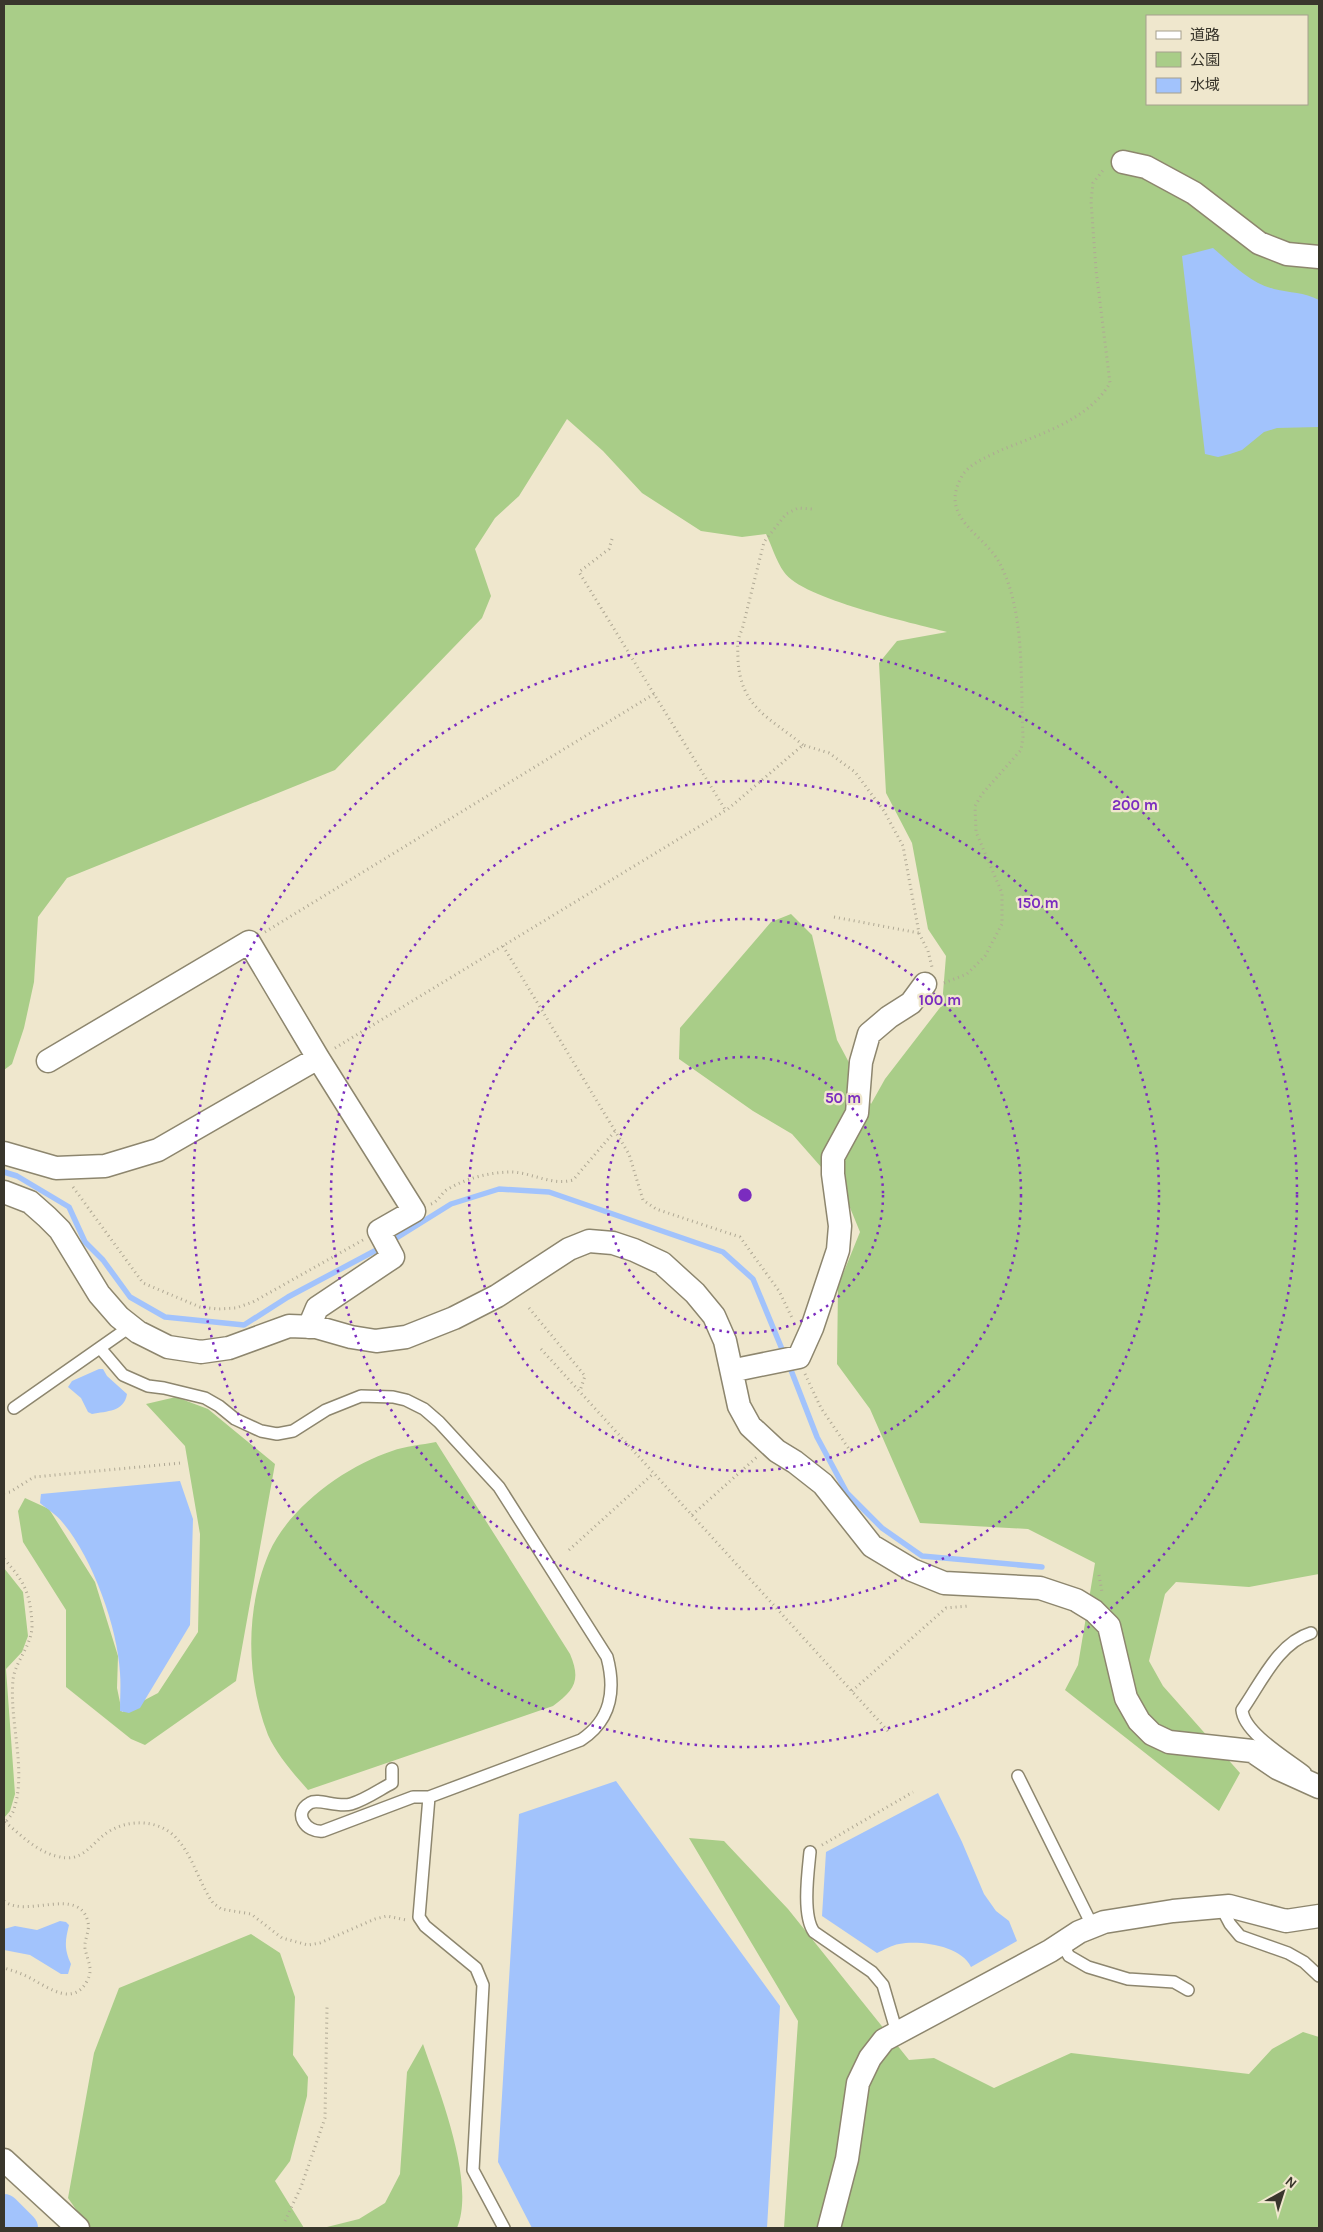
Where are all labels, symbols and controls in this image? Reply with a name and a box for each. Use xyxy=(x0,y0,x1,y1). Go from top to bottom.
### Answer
legend xyxy=(1146,15,1308,105)
text: 道路 xyxy=(1190,26,1220,44)
text: 公園 xyxy=(1190,51,1220,69)
text: 水域 xyxy=(1190,76,1220,94)
text: 200 m xyxy=(1112,796,1158,814)
text: 150 m xyxy=(1017,894,1059,912)
text: 100 m xyxy=(919,991,961,1009)
text: 50 m xyxy=(825,1089,861,1107)
centre of rings xyxy=(736,1186,754,1204)
north arrow xyxy=(1258,2167,1308,2217)
text: N xyxy=(1282,2173,1300,2192)

